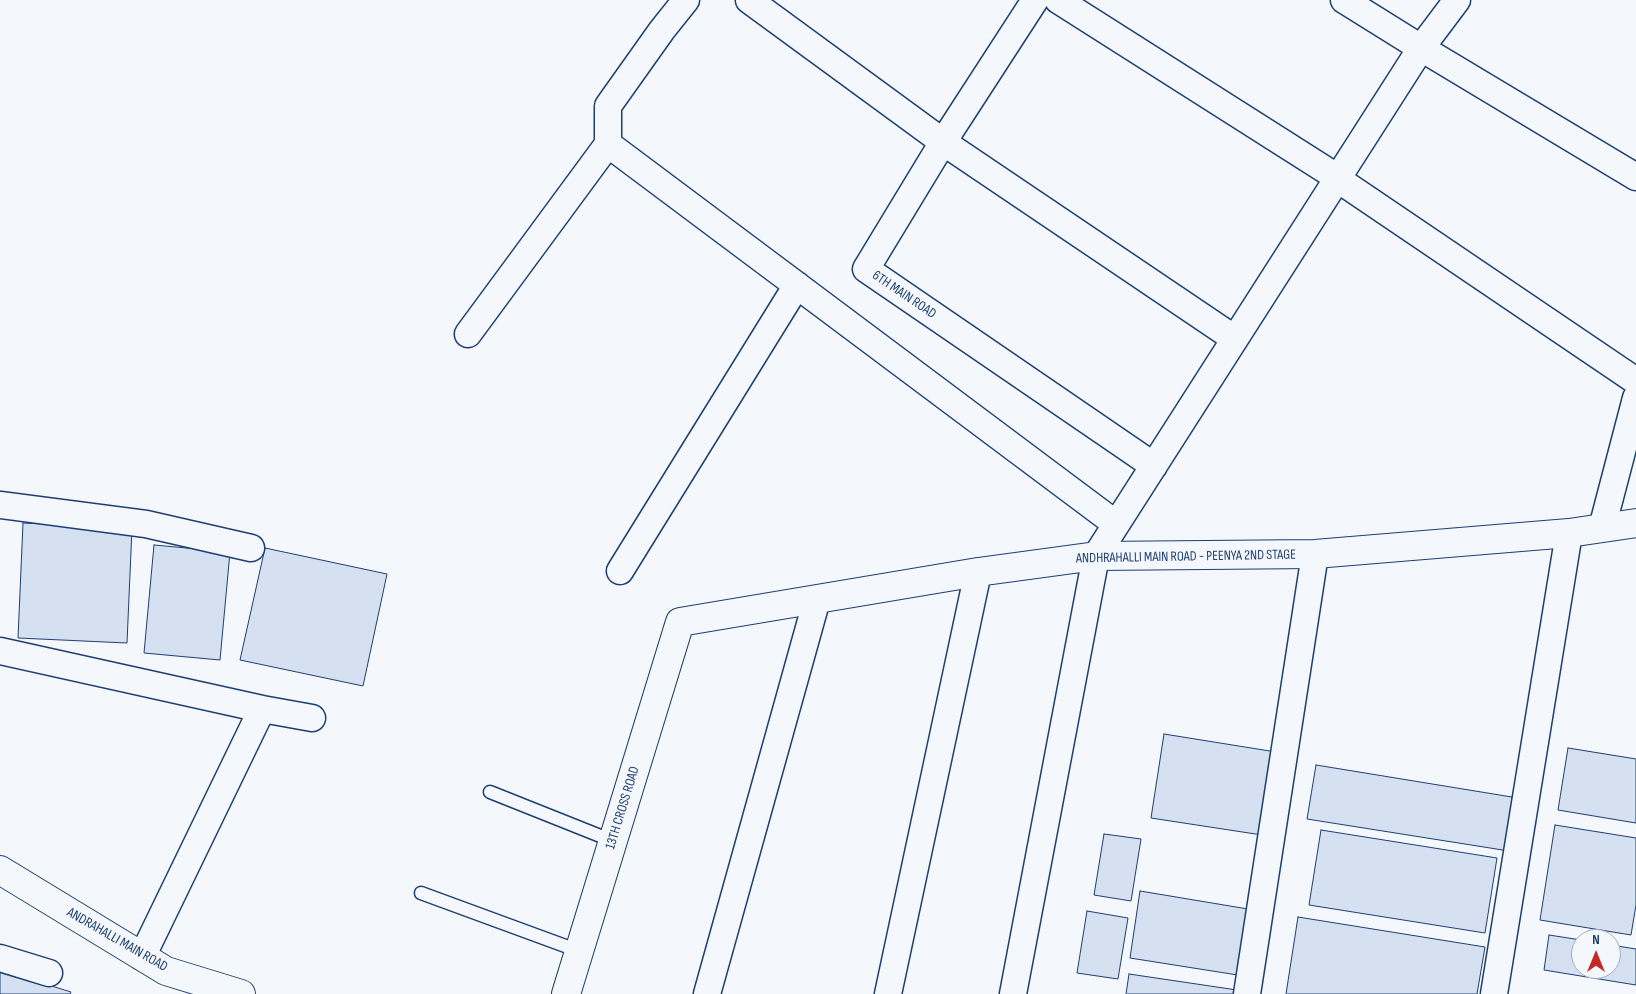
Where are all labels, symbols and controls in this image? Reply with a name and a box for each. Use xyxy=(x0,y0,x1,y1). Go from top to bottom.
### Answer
street label: 6TH MAIN ROAD xyxy=(869,267,939,323)
street label: ANDHRAHALLI MAIN ROAD - PEENYA 2ND STAGE xyxy=(1076,547,1296,567)
street label: 13TH CROSS ROAD xyxy=(602,765,644,851)
street label: ANDRAHALLI MAIN ROAD xyxy=(64,904,170,976)
north arrow xyxy=(1571,929,1621,979)
text: N xyxy=(1592,931,1600,948)

